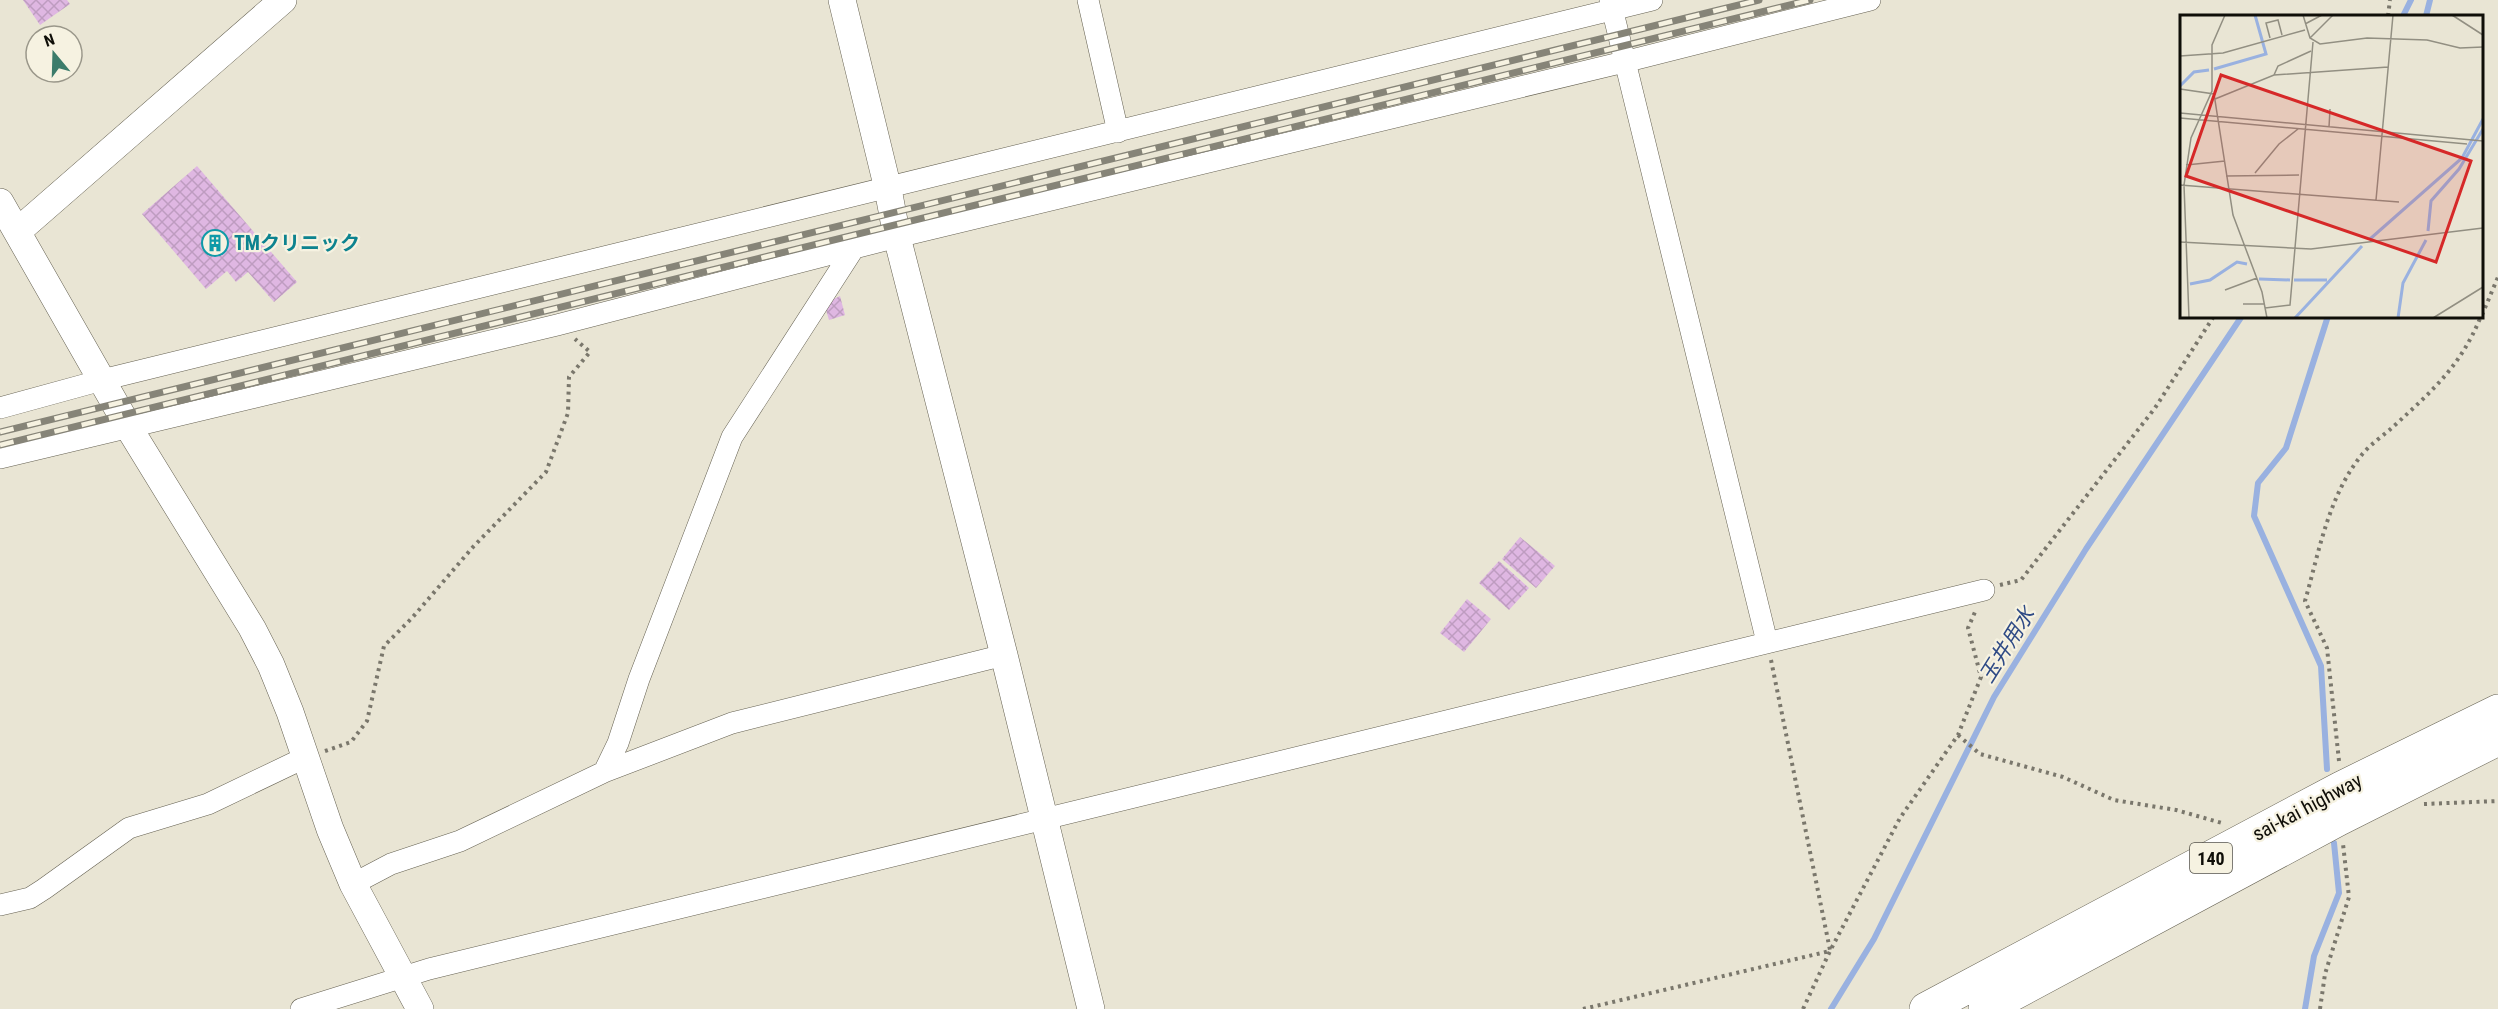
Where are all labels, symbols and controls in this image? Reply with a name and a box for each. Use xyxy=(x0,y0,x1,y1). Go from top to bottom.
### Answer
inset map xyxy=(2180,15,2483,318)
north arrow xyxy=(24,24,84,84)
text: N xyxy=(42,30,57,51)
building icon: TMクリニック xyxy=(200,228,230,258)
place label: TMクリニック xyxy=(234,231,360,255)
water label: 玉井用水 xyxy=(1975,601,2040,687)
street label: sai-kai highway xyxy=(2248,768,2366,846)
road number: 140 xyxy=(2190,843,2232,873)

